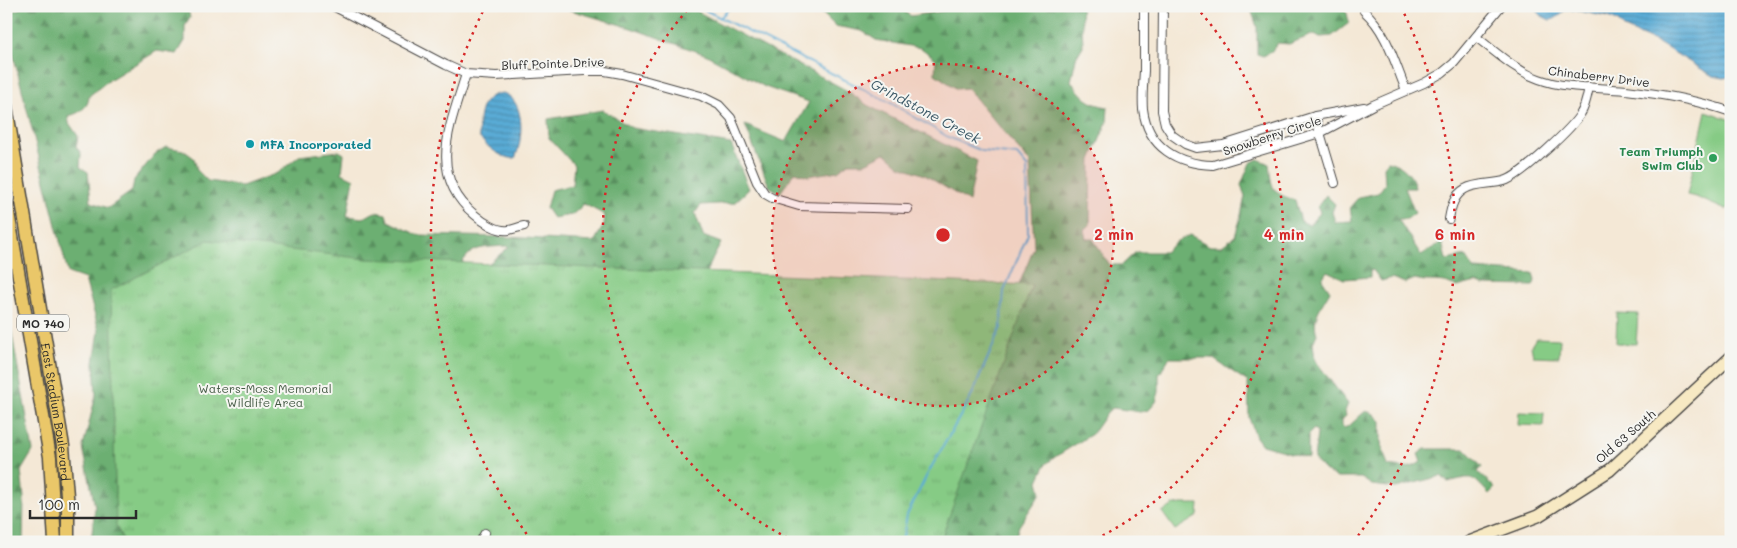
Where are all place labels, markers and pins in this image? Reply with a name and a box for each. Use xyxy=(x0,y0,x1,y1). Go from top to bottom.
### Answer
place label: MFA Incorporated xyxy=(260,136,372,152)
marker: MFA Incorporated xyxy=(244,138,256,150)
place label: Team Triumph Swim Club xyxy=(1619,143,1703,173)
marker: Team Triumph Swim Club xyxy=(1707,152,1719,164)
centre of rings xyxy=(934,226,952,244)

